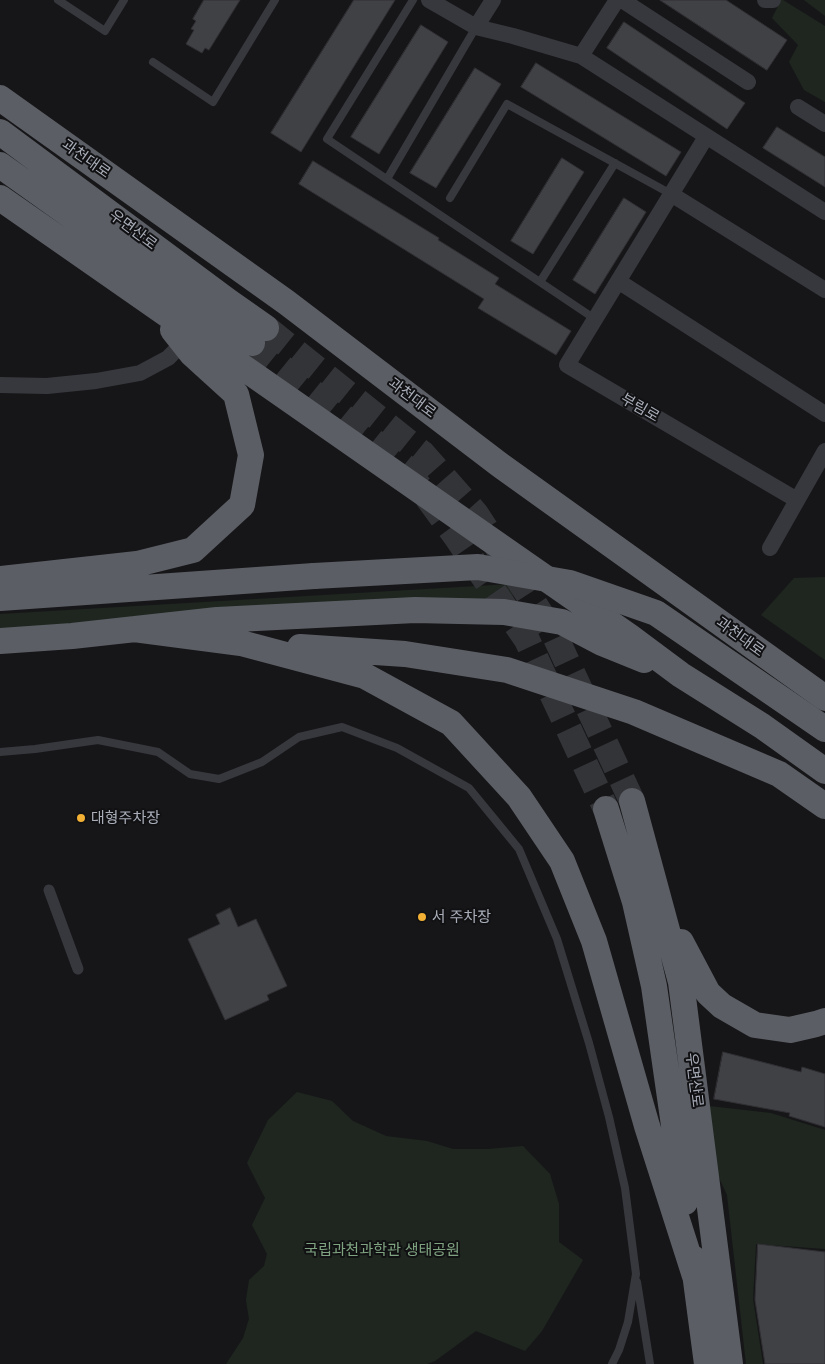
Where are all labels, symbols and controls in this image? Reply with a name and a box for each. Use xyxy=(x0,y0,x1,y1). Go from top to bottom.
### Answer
street label: 과천대로 xyxy=(58,136,114,182)
street label: 우면산로 xyxy=(106,206,160,254)
street label: 과천대로 xyxy=(385,374,439,422)
street label: 부림로 xyxy=(618,390,662,426)
street label: 과천대로 xyxy=(712,613,768,661)
place label: 대형주차장 xyxy=(91,809,160,827)
marker: 대형주차장 xyxy=(75,812,87,824)
place label: 서 주차장 xyxy=(432,908,491,926)
marker: 서 주차장 xyxy=(416,911,428,923)
street label: 우면산로 xyxy=(682,1052,706,1108)
park label: 국립과천과학관 생태공원 xyxy=(304,1241,460,1259)

